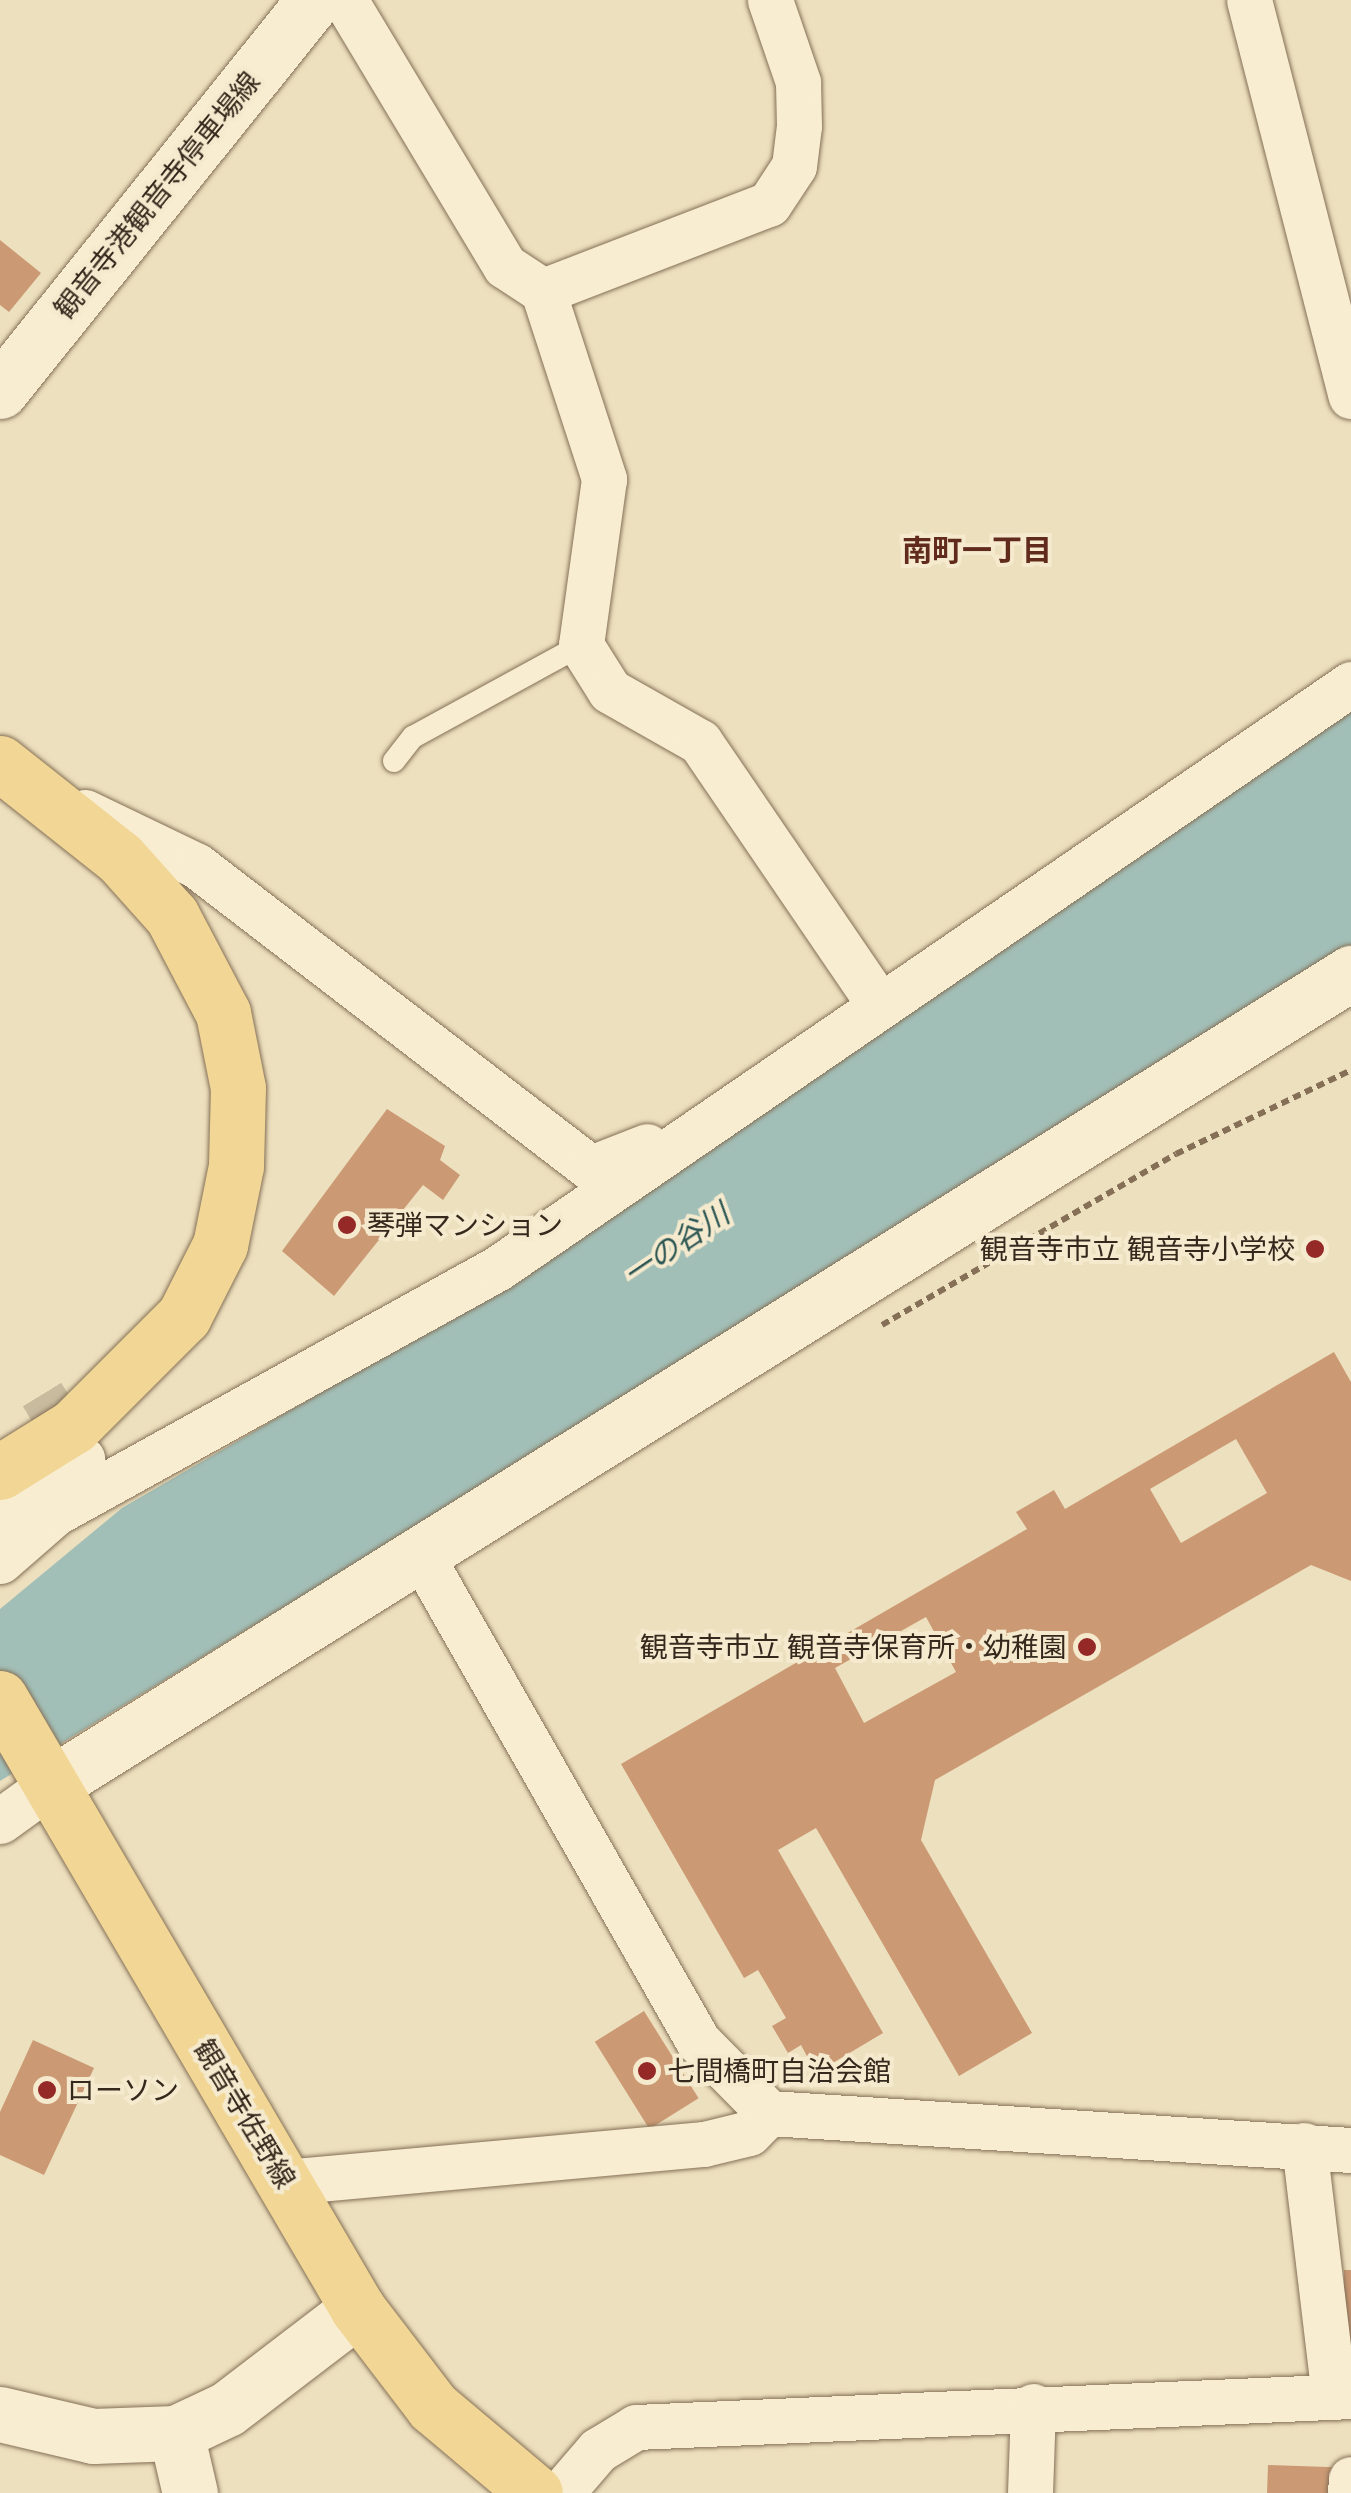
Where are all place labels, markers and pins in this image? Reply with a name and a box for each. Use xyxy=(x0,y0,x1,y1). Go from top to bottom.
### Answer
place label: 琴弾マンション xyxy=(367,1208,563,1242)
marker: 琴弾マンション xyxy=(336,1214,358,1236)
place label: 観音寺市立 観音寺小学校 xyxy=(980,1232,1295,1266)
marker: 観音寺市立 観音寺小学校 xyxy=(1304,1238,1326,1260)
place label: 観音寺市立 観音寺保育所・幼稚園 xyxy=(640,1630,1067,1664)
marker: 観音寺市立 観音寺保育所・幼稚園 xyxy=(1076,1636,1098,1658)
place label: 七間橋町自治会館 xyxy=(667,2054,891,2088)
marker: 七間橋町自治会館 xyxy=(636,2060,658,2082)
place label: ローソン xyxy=(67,2073,179,2107)
marker: ローソン xyxy=(36,2079,58,2101)

